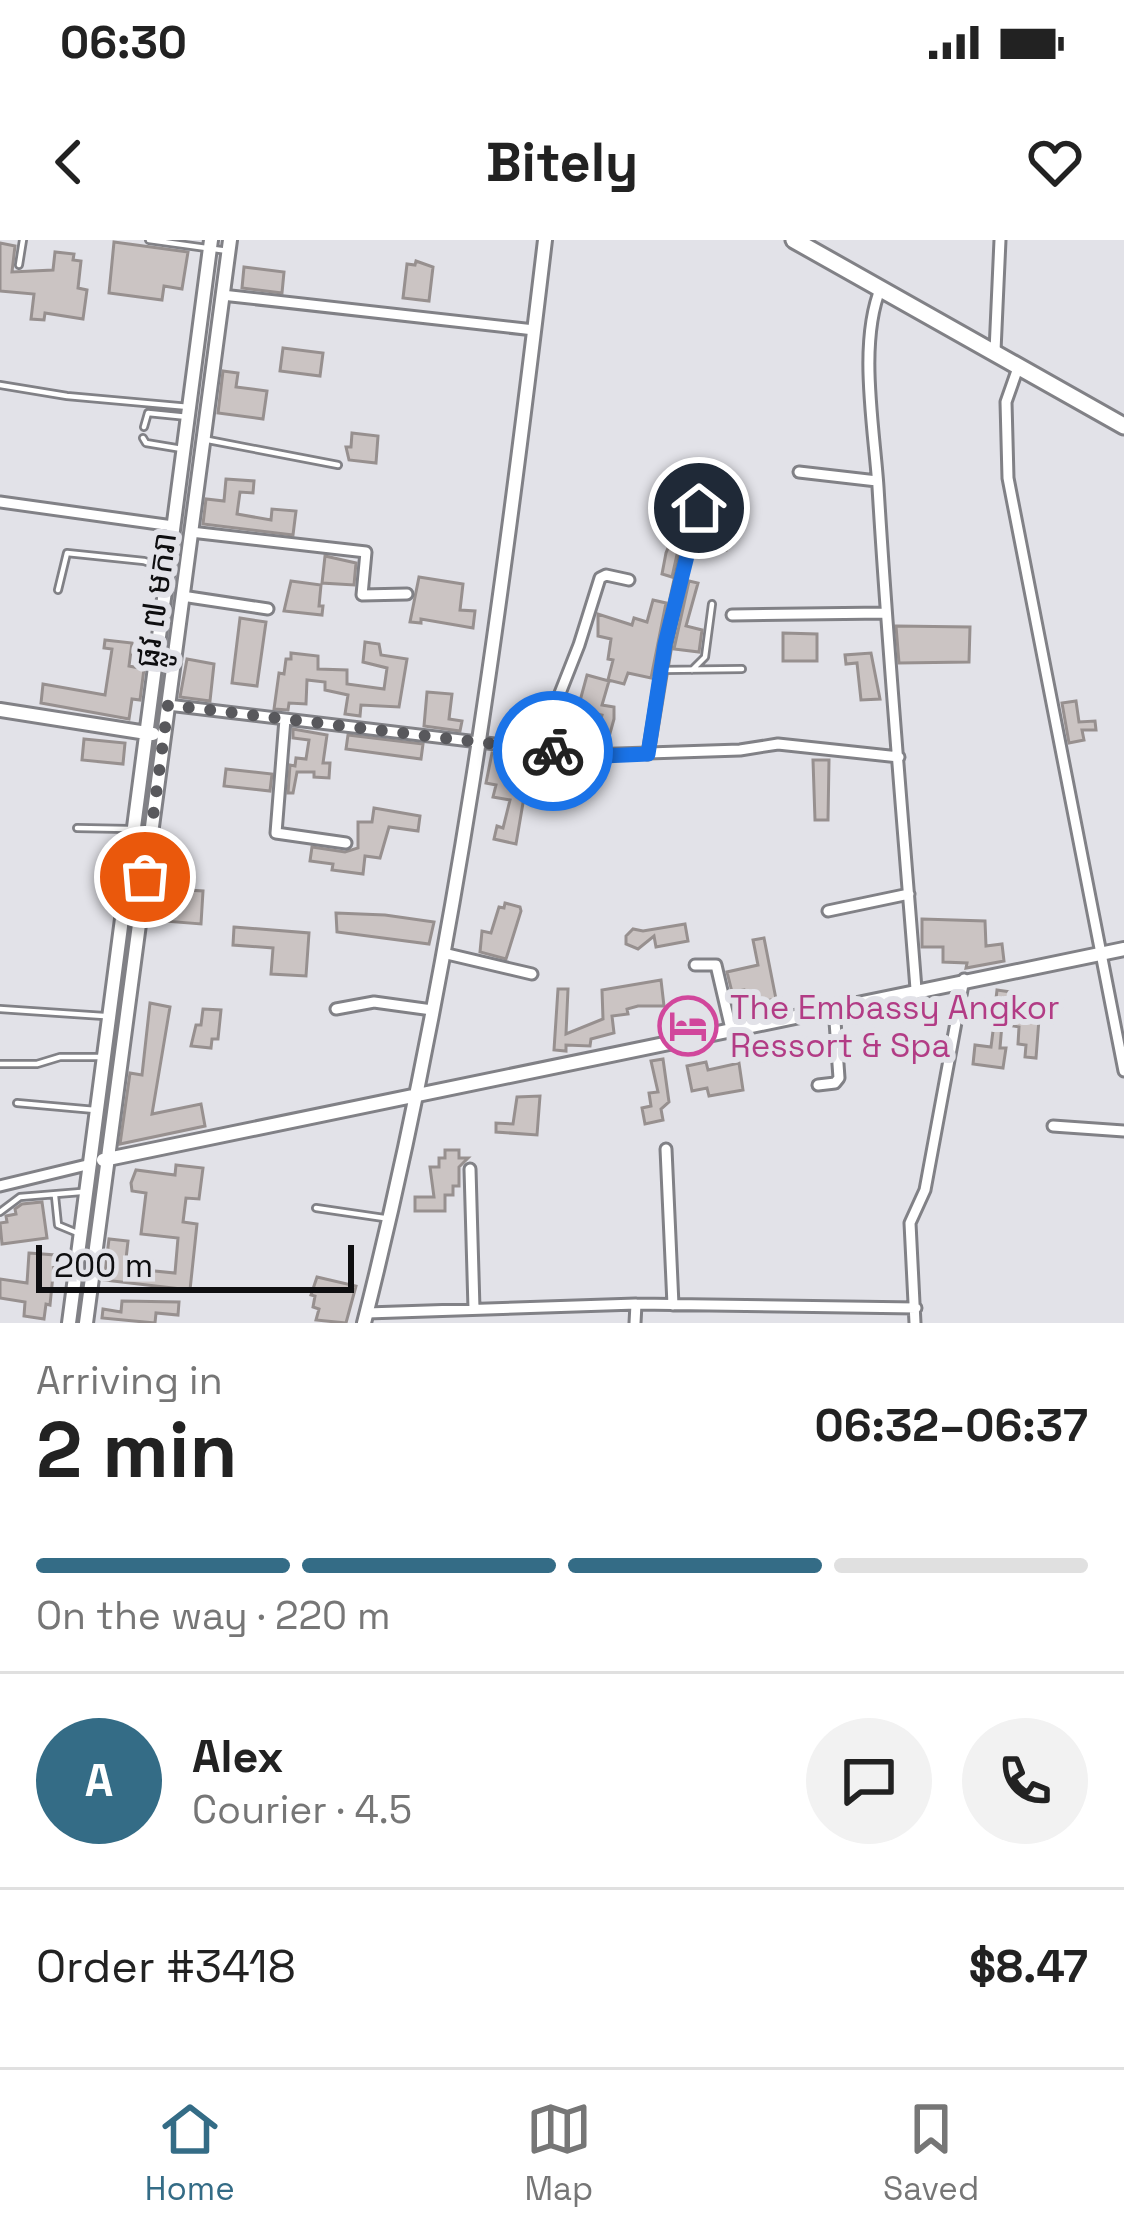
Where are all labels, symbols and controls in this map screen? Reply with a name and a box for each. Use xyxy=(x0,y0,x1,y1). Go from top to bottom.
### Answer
text: 06:30 xyxy=(60,14,187,71)
text: Bitely xyxy=(486,128,638,197)
icon: back xyxy=(36,129,102,195)
icon: heart xyxy=(1022,129,1088,195)
pin xyxy=(648,457,750,559)
icon: home xyxy=(666,475,732,541)
street label: ផ្លូវ ៧ មករា xyxy=(126,530,194,672)
courier xyxy=(493,691,613,811)
icon: bike xyxy=(520,718,586,784)
pin xyxy=(94,826,196,928)
icon: bag xyxy=(112,844,178,910)
place label: The Embassy Angkor Ressort & Spa xyxy=(730,987,1060,1067)
hotel icon: The Embassy Angkor Ressort & Spa xyxy=(657,995,719,1057)
scale bar xyxy=(36,1239,354,1292)
text: 200 m xyxy=(54,1245,153,1287)
text: Arriving in xyxy=(36,1356,223,1405)
text: 06:32–06:37 xyxy=(815,1397,1088,1454)
text: 2 min xyxy=(36,1400,238,1500)
text: On the way · 220 m xyxy=(36,1591,391,1640)
button: chat xyxy=(806,1718,932,1844)
button: phone xyxy=(962,1718,1088,1844)
text: Alex xyxy=(192,1728,284,1785)
text: A xyxy=(85,1752,113,1809)
text: Courier · 4.5 xyxy=(192,1785,412,1834)
text: Order #3418 xyxy=(36,1938,296,1995)
text: $8.47 xyxy=(969,1938,1088,1995)
tab: Home xyxy=(145,2096,235,2210)
tab: Map xyxy=(524,2096,593,2210)
tab: Saved xyxy=(883,2096,979,2210)

